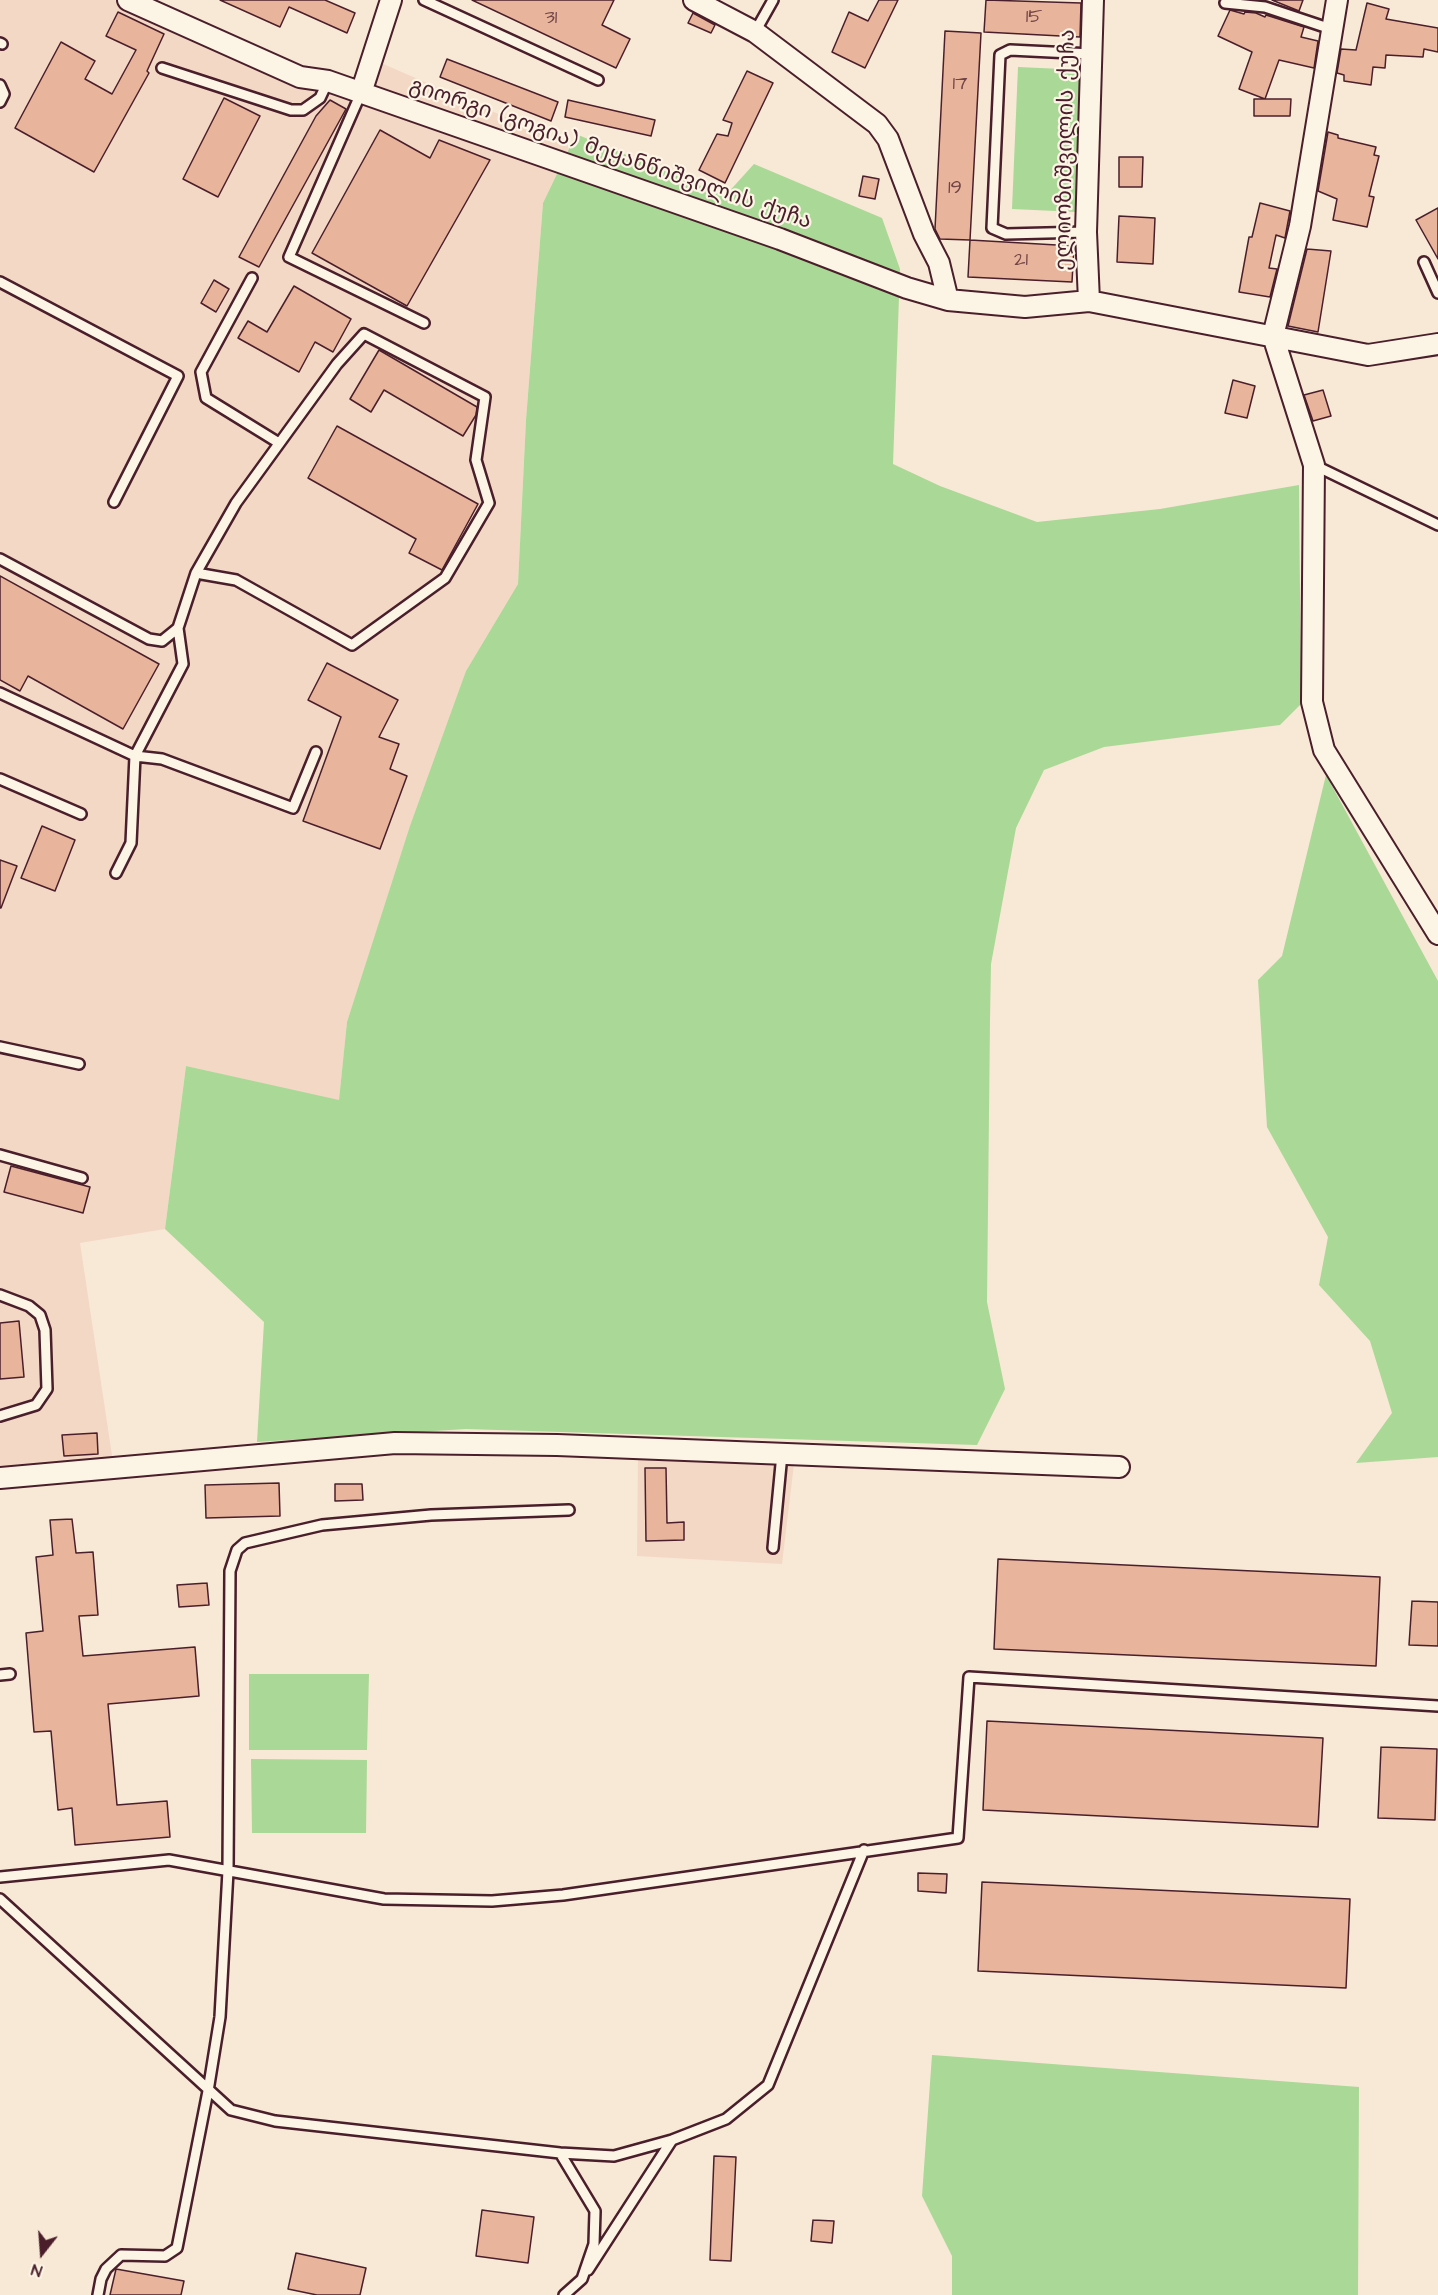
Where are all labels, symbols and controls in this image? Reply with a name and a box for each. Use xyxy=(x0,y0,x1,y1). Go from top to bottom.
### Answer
house number: 15 xyxy=(1026,6,1042,30)
house number: 31 xyxy=(545,7,557,31)
street label: ელიოზიშვილის ქუჩა xyxy=(1052,29,1082,271)
house number: 17 xyxy=(953,73,967,97)
street label: გიორგი (გოგია) მეყანწიშვილის ქუჩა xyxy=(405,74,815,236)
house number: 19 xyxy=(948,177,962,201)
house number: 21 xyxy=(1014,249,1028,273)
north arrow xyxy=(12,2223,72,2283)
text: N xyxy=(29,2258,45,2282)

